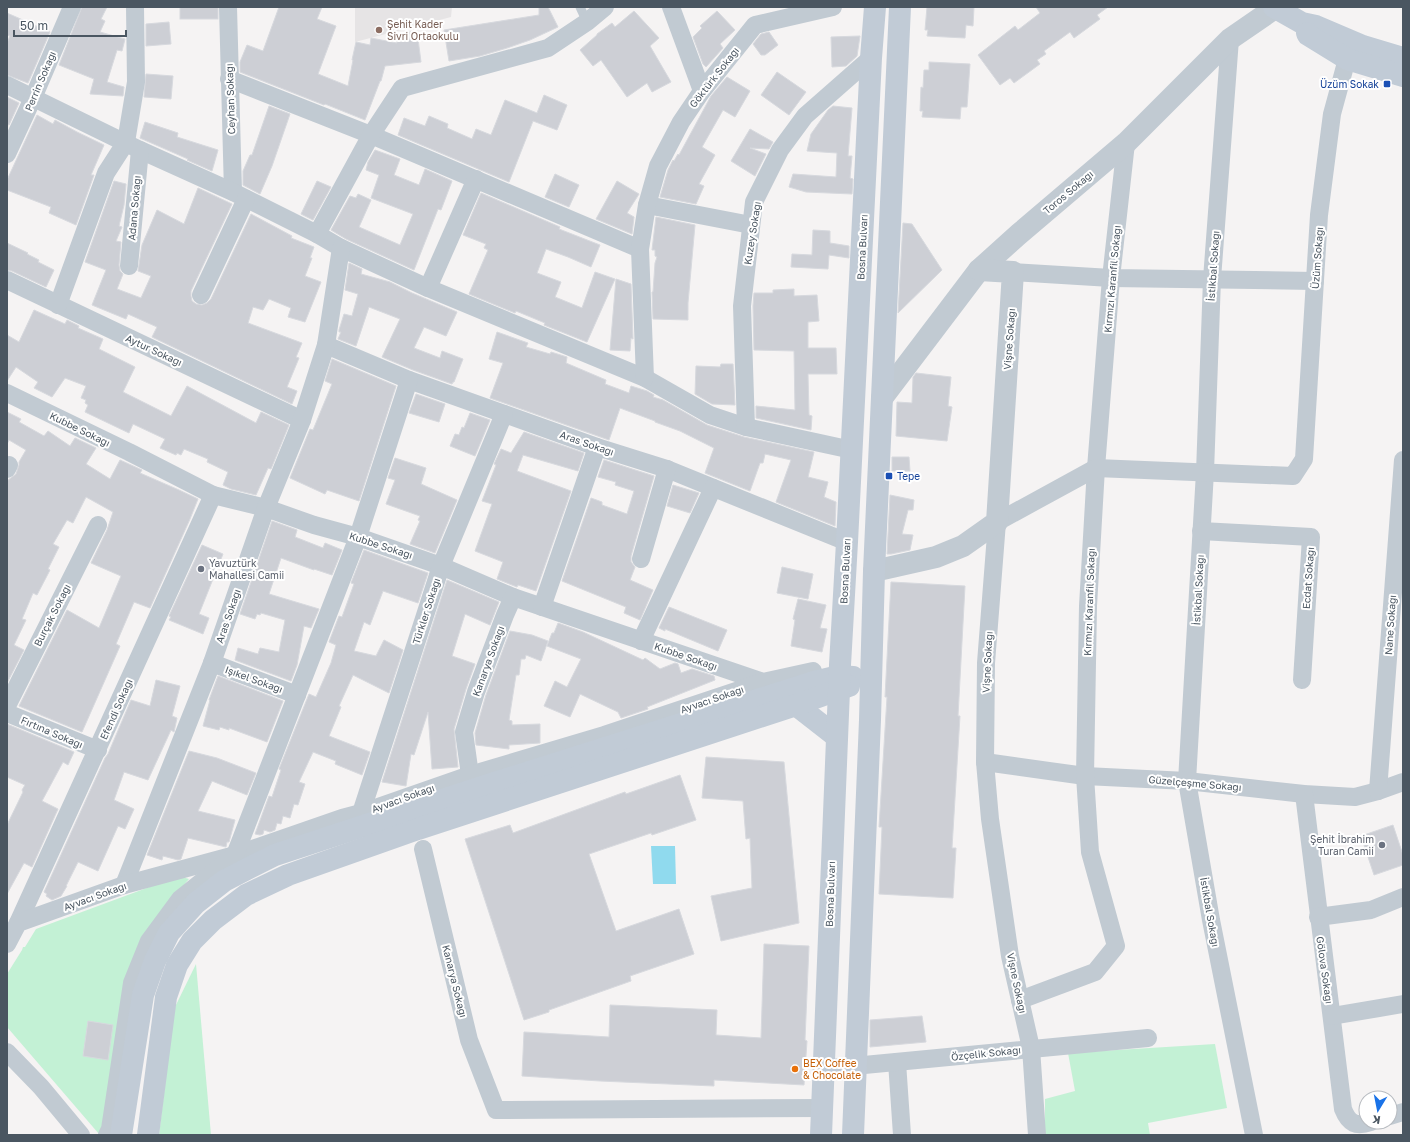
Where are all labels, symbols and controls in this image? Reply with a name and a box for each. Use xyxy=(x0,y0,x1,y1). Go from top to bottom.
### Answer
scale bar xyxy=(14,12,126,38)
text: 50 m xyxy=(20,18,48,33)
place label: Şehit Kader Sivri Ortaokulu xyxy=(387,18,459,42)
marker: Şehit Kader Sivri Ortaokulu xyxy=(374,25,384,35)
street label: Göktürk Sokağı xyxy=(687,44,741,110)
street label: Perrin Sokağı xyxy=(22,49,58,113)
street label: Ceyhan Sokağı xyxy=(223,63,237,135)
place label: Üzüm Sokak xyxy=(1320,77,1379,90)
marker: Üzüm Sokak xyxy=(1382,79,1392,89)
street label: Toros Sokağı xyxy=(1041,168,1095,216)
street label: Adana Sokağı xyxy=(125,175,143,241)
street label: Kuzey Sokağı xyxy=(741,200,763,266)
street label: Bosna Bulvarı xyxy=(854,214,870,280)
street label: Kırmızı Karanfil Sokağı xyxy=(1101,225,1123,333)
street label: Üzüm Sokağı xyxy=(1308,226,1325,289)
street label: İstikbal Sokağı xyxy=(1204,230,1221,302)
street label: Vişne Sokağı xyxy=(1001,308,1017,370)
street label: Aytur Sokağı xyxy=(124,332,184,368)
street label: Kubbe Sokağı xyxy=(48,409,112,449)
street label: Aras Sokağı xyxy=(558,428,616,458)
place label: Tepe xyxy=(897,470,920,482)
marker: Tepe xyxy=(884,471,894,481)
street label: Kubbe Sokağı xyxy=(348,529,414,561)
street label: Bosna Bulvarı xyxy=(837,538,853,604)
street label: Ecdat Sokağı xyxy=(1300,547,1316,609)
street label: Kırmızı Karanfil Sokağı xyxy=(1081,548,1097,656)
street label: İstikbal Sokağı xyxy=(1189,554,1206,626)
place label: Yavuztürk Mahallesi Camii xyxy=(209,557,284,581)
marker: Yavuztürk Mahallesi Camii xyxy=(196,564,206,574)
street label: Türkler Sokağı xyxy=(410,576,442,646)
street label: Burçak Sokağı xyxy=(31,582,73,648)
street label: Aras Sokağı xyxy=(213,587,243,645)
street label: Nane Sokağı xyxy=(1382,595,1398,655)
street label: Kanarya Sokağı xyxy=(470,624,506,698)
street label: Vişne Sokağı xyxy=(979,631,995,693)
street label: Kubbe Sokağı xyxy=(653,640,719,672)
street label: Işıkel Sokağı xyxy=(224,663,284,695)
street label: Efendi Sokağı xyxy=(97,677,135,741)
street label: Ayvacı Sokağı xyxy=(679,683,745,715)
street label: Fırtına Sokağı xyxy=(19,714,85,750)
street label: Güzelçeşme Sokağı xyxy=(1148,773,1242,793)
street label: Ayvacı Sokağı xyxy=(370,781,436,815)
place label: Şehit İbrahim Turan Camii xyxy=(1310,832,1374,857)
marker: Şehit İbrahim Turan Camii xyxy=(1377,840,1387,850)
street label: Bosna Bulvarı xyxy=(823,861,837,927)
street label: İstikbal Sokağı xyxy=(1198,876,1223,948)
street label: Ayvacı Sokağı xyxy=(62,879,128,913)
street label: Gölova Sokağı xyxy=(1314,936,1336,1004)
street label: Kanarya Sokağı xyxy=(440,943,470,1019)
street label: Vişne Sokağı xyxy=(1005,952,1029,1014)
street label: Özçelik Sokağı xyxy=(950,1042,1021,1063)
place label: BEX Coffee & Chocolate xyxy=(803,1057,861,1081)
marker: BEX Coffee & Chocolate xyxy=(790,1064,800,1074)
north arrow xyxy=(1358,1090,1398,1130)
text: K xyxy=(1371,1113,1381,1127)

